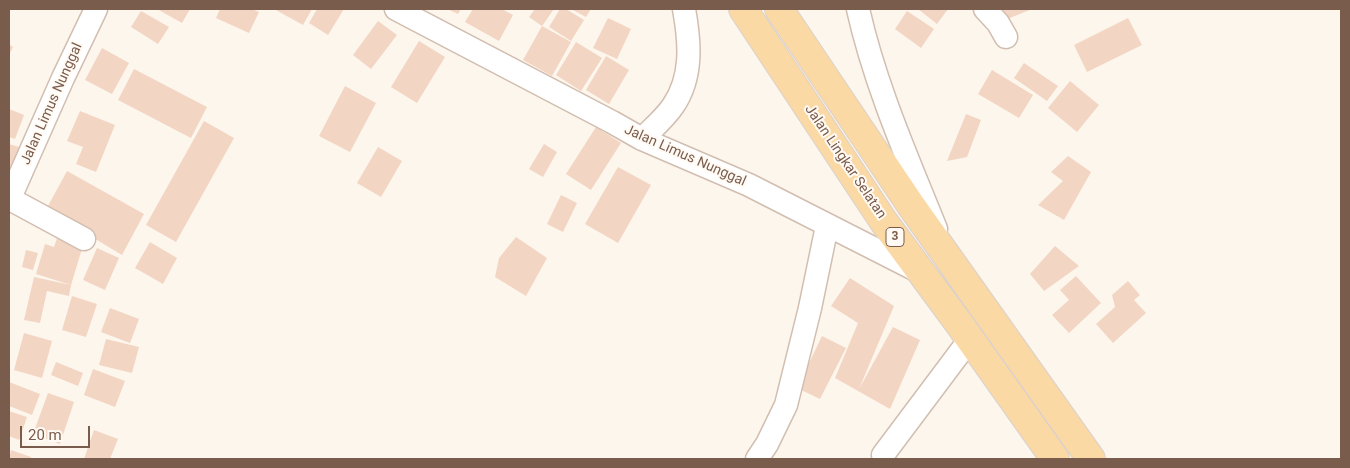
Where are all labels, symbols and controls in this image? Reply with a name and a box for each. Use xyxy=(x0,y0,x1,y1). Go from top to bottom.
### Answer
street label: Jalan Limus Nunggal xyxy=(18,41,86,167)
street label: Jalan Lingkar Selatan xyxy=(801,102,889,222)
street label: Jalan Limus Nunggal xyxy=(622,122,748,190)
road number: 3 xyxy=(886,228,904,246)
scale bar xyxy=(22,416,92,448)
text: 20 m xyxy=(28,426,62,444)

